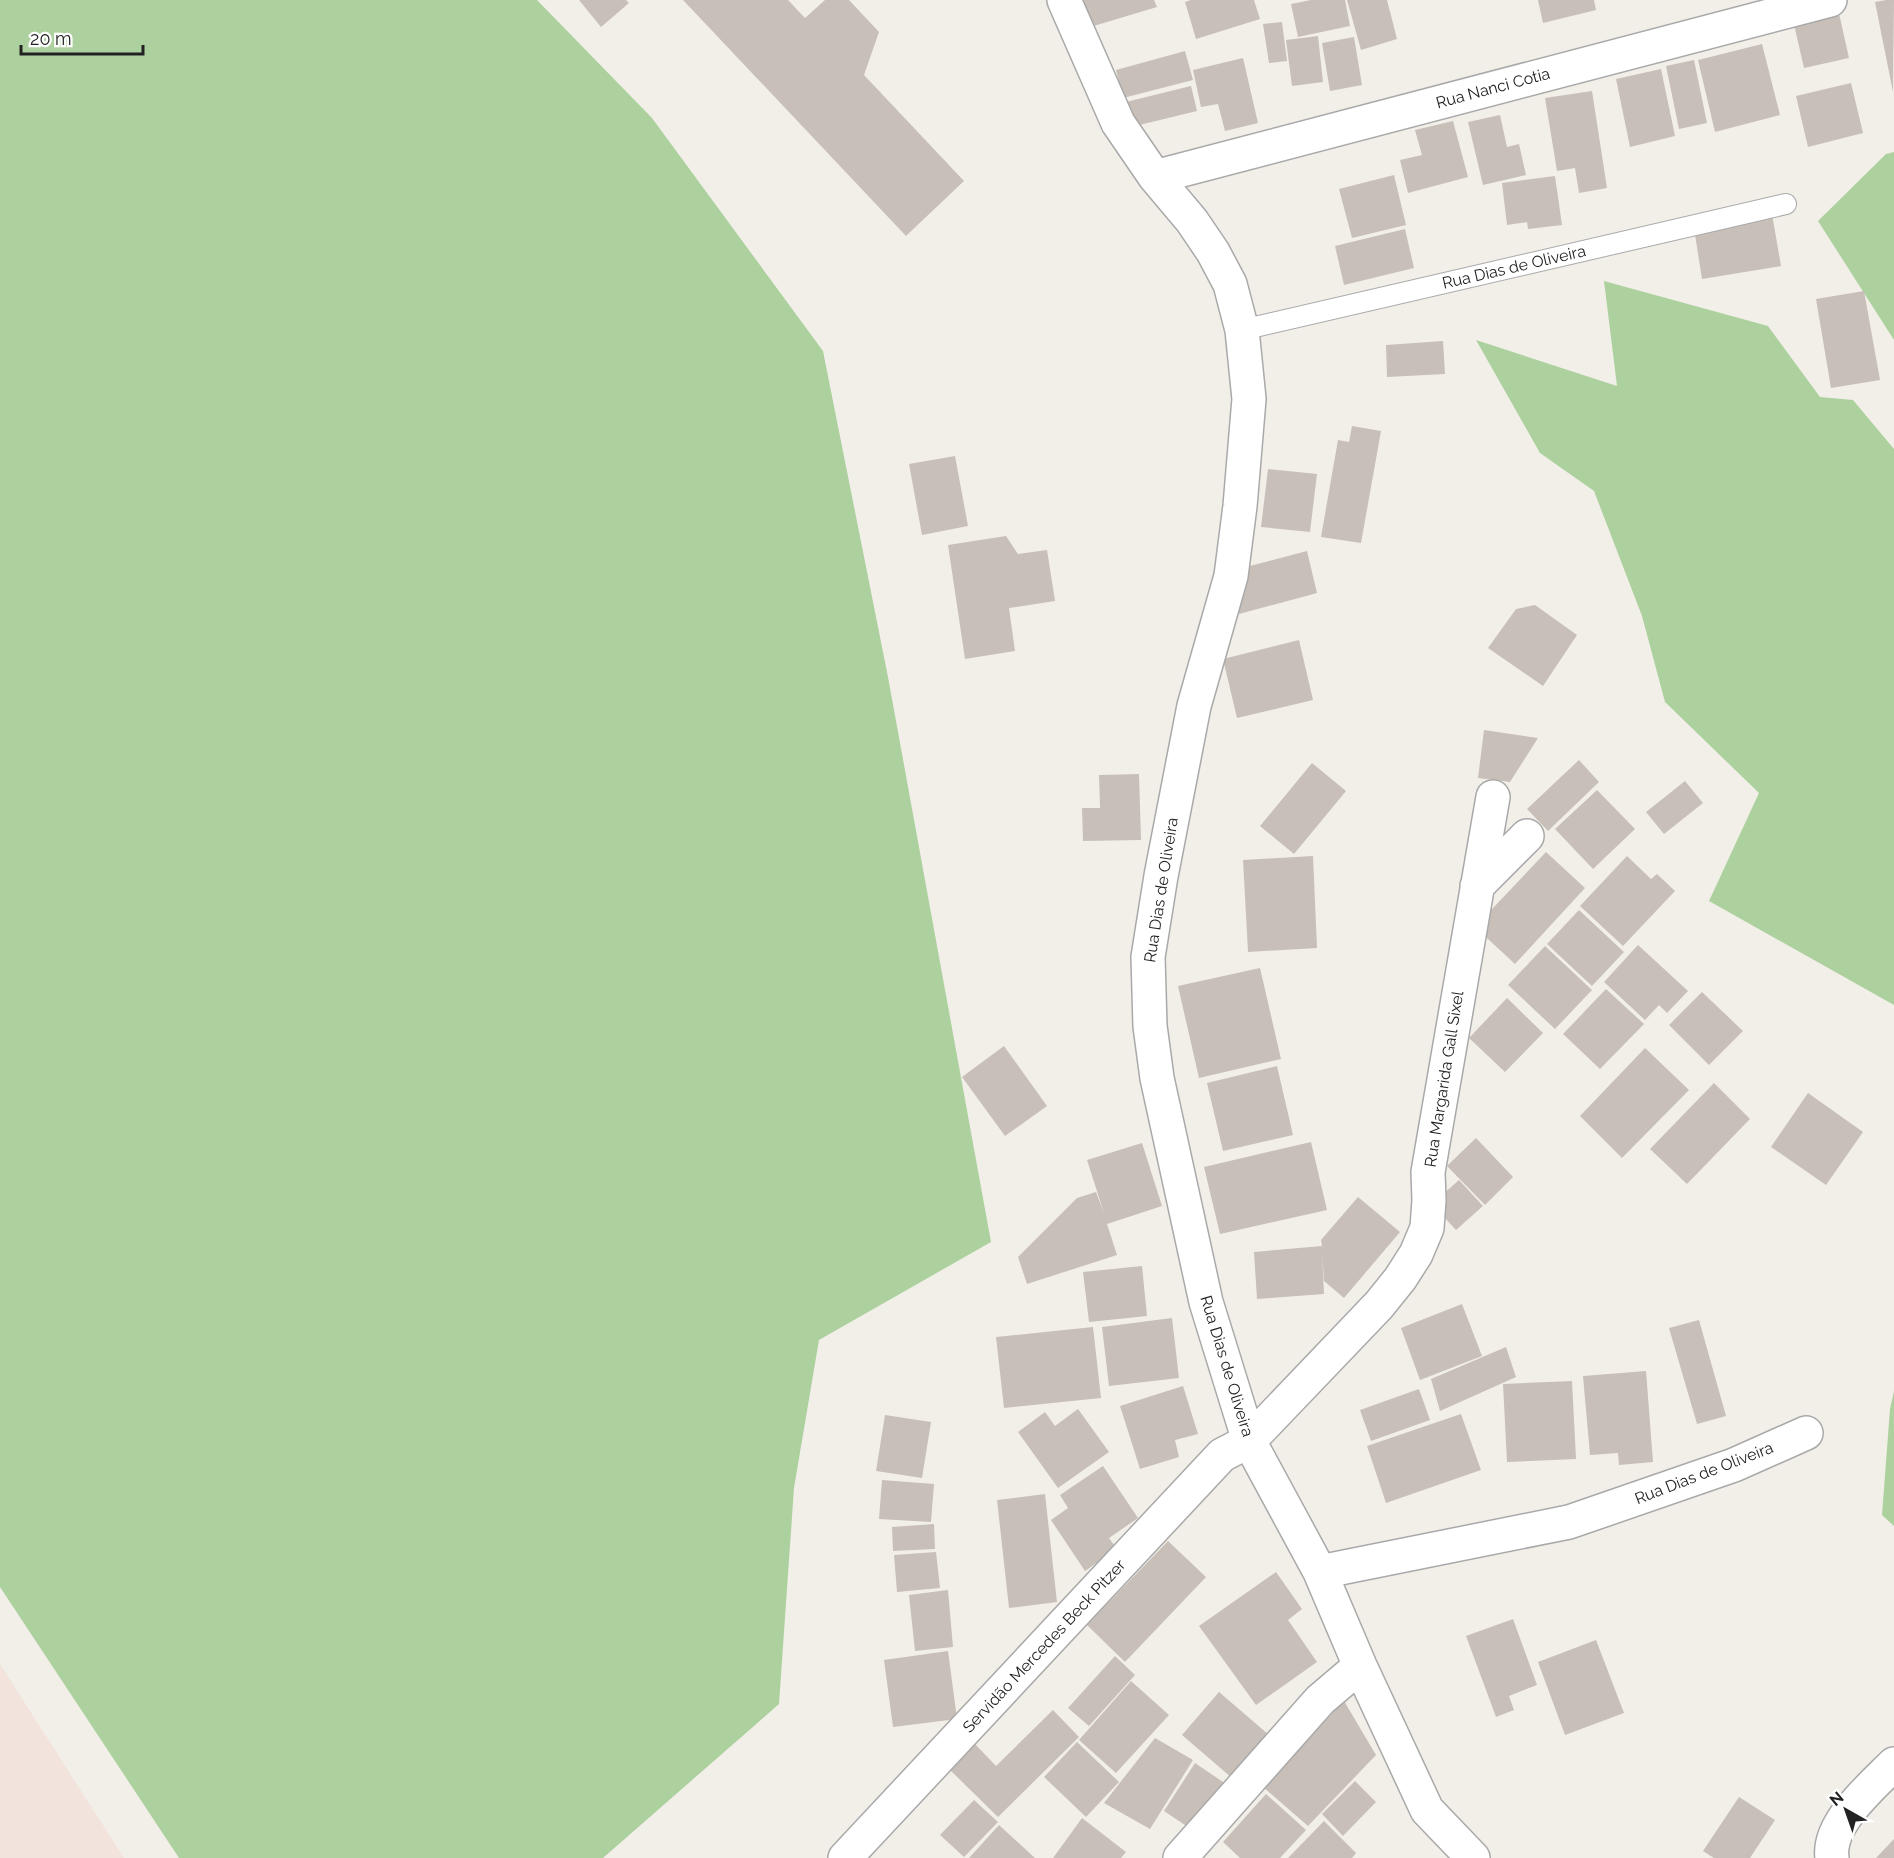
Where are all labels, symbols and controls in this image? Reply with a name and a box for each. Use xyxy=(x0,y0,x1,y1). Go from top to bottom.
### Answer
scale bar xyxy=(21,18,142,56)
text: 20 m xyxy=(30,28,72,49)
street label: Rua Nanci Cotia xyxy=(1434,64,1552,112)
street label: Rua Dias de Oliveira xyxy=(1440,241,1588,293)
street label: Rua Dias de Oliveira xyxy=(1140,816,1182,964)
street label: Rua Margarida Gall Sixel xyxy=(1421,989,1467,1169)
street label: Rua Dias de Oliveira xyxy=(1196,1293,1258,1439)
street label: Rua Dias de Oliveira xyxy=(1632,1438,1776,1508)
street label: Servidão Mercedes Beck Pitzer xyxy=(959,1555,1130,1737)
north arrow xyxy=(1816,1780,1876,1840)
text: N xyxy=(1826,1788,1847,1810)

